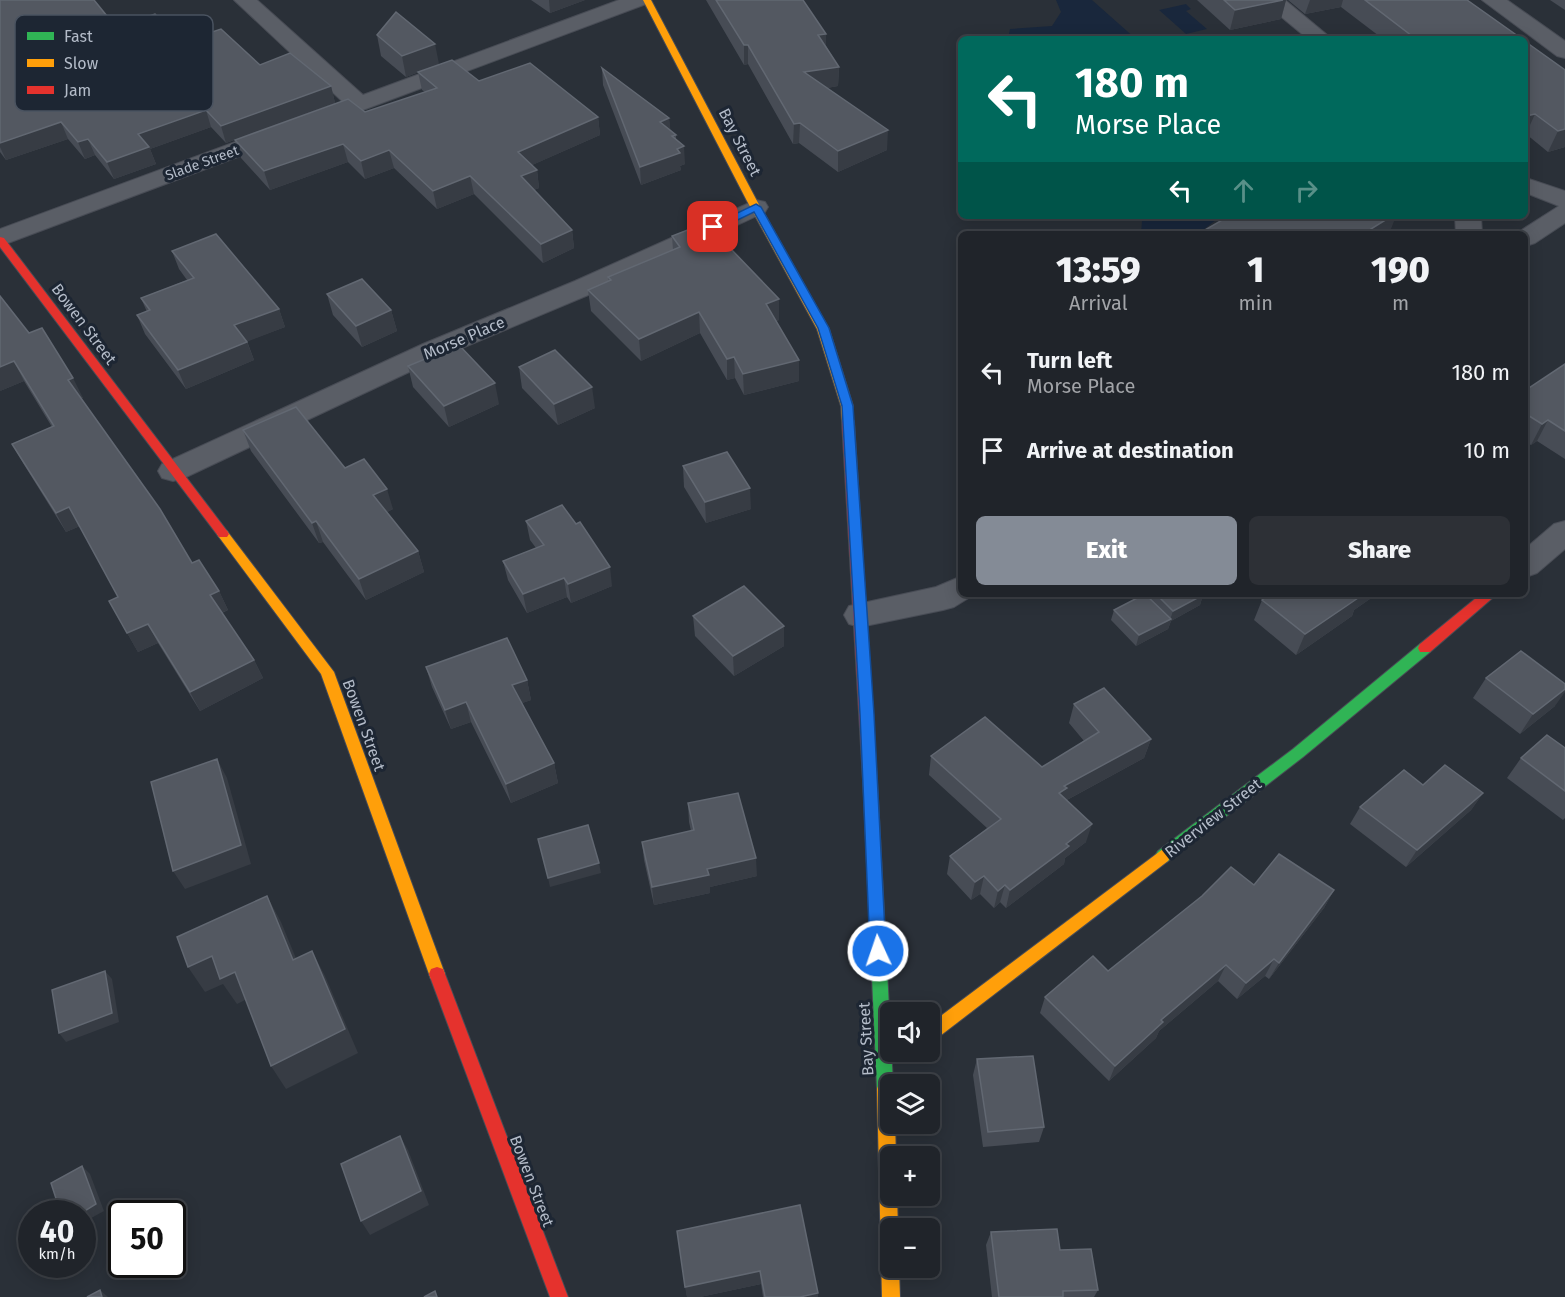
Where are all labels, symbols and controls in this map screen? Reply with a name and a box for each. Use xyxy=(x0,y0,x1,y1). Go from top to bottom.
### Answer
legend xyxy=(15,15,213,111)
text: Fast xyxy=(64,27,93,46)
text: Slow xyxy=(64,54,99,73)
text: 180 m xyxy=(1075,58,1189,108)
icon: left xyxy=(976,60,1054,138)
text: Jam xyxy=(64,81,91,100)
street label: Bay Street xyxy=(715,105,765,179)
text: Morse Place xyxy=(1075,109,1221,141)
street label: Slade Street xyxy=(163,142,242,184)
icon: left xyxy=(1164,174,1197,207)
icon: ahead xyxy=(1227,174,1260,207)
icon: right xyxy=(1290,174,1323,207)
pin xyxy=(687,201,738,252)
icon: arrive xyxy=(696,210,729,243)
text: 13:59 xyxy=(1056,248,1141,292)
text: 1 xyxy=(1247,248,1264,292)
text: 190 xyxy=(1371,248,1430,292)
street label: Bowen Street xyxy=(47,280,121,368)
text: Arrival xyxy=(1069,291,1128,315)
text: min xyxy=(1239,291,1273,315)
text: m xyxy=(1392,291,1409,315)
street label: Morse Place xyxy=(420,312,508,364)
text: Turn left xyxy=(1027,347,1112,374)
icon: left xyxy=(976,356,1009,389)
text: 180 m xyxy=(1451,359,1510,386)
text: Morse Place xyxy=(1027,374,1135,398)
icon: arrive xyxy=(976,434,1009,467)
text: Arrive at destination xyxy=(1027,437,1234,464)
text: 10 m xyxy=(1464,437,1510,464)
button: Exit xyxy=(976,516,1237,585)
button: Share xyxy=(1249,516,1510,585)
street label: Bowen Street xyxy=(339,677,389,774)
street label: Riverview Street xyxy=(1161,774,1265,862)
position arrow xyxy=(846,919,910,983)
street label: Bay Street xyxy=(855,1001,877,1076)
map controls xyxy=(880,1002,940,1278)
button: sound xyxy=(880,1002,940,1062)
button: layers xyxy=(880,1074,940,1134)
street label: Bowen Street xyxy=(506,1133,558,1230)
button: + xyxy=(880,1146,940,1206)
speed limit sign: 50 xyxy=(108,1200,186,1278)
text: 40 xyxy=(40,1214,74,1250)
button: − xyxy=(880,1218,940,1278)
text: km/h xyxy=(38,1245,76,1263)

